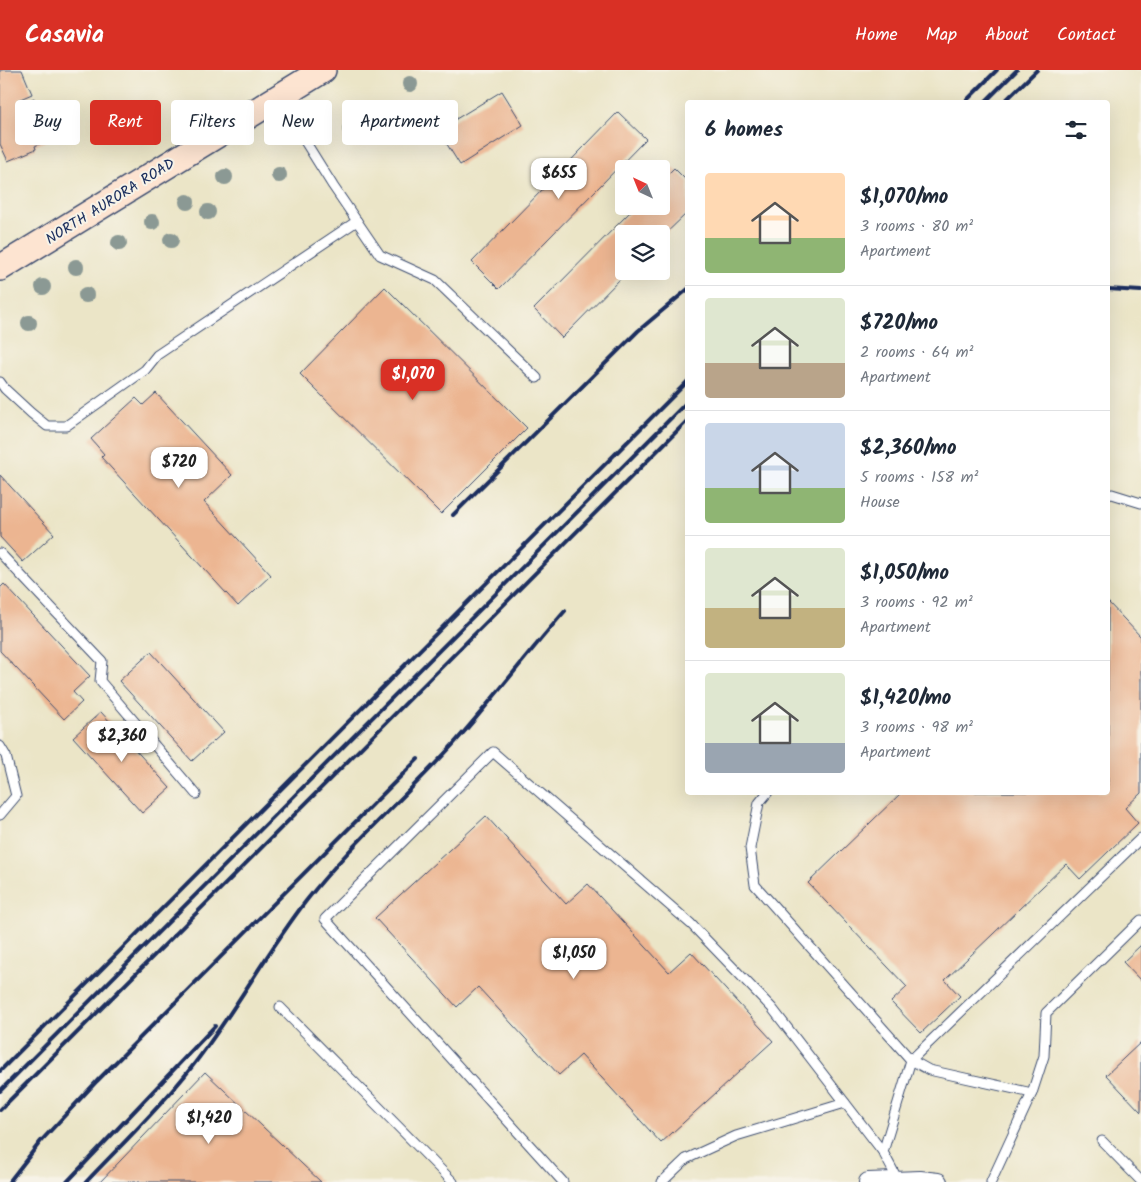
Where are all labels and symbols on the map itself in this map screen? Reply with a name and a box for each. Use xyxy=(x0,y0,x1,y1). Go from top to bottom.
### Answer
street label: NORTH AURORA ROAD xyxy=(41,152,180,251)
pin: $655 xyxy=(529,158,589,200)
north arrow xyxy=(615,160,670,215)
pin: $1,070 xyxy=(372,358,454,401)
pin: $720 xyxy=(149,446,209,489)
pin: $2,360 xyxy=(81,720,163,763)
pin: $1,050 xyxy=(533,938,615,980)
pin: $1,420 xyxy=(168,1102,250,1145)

